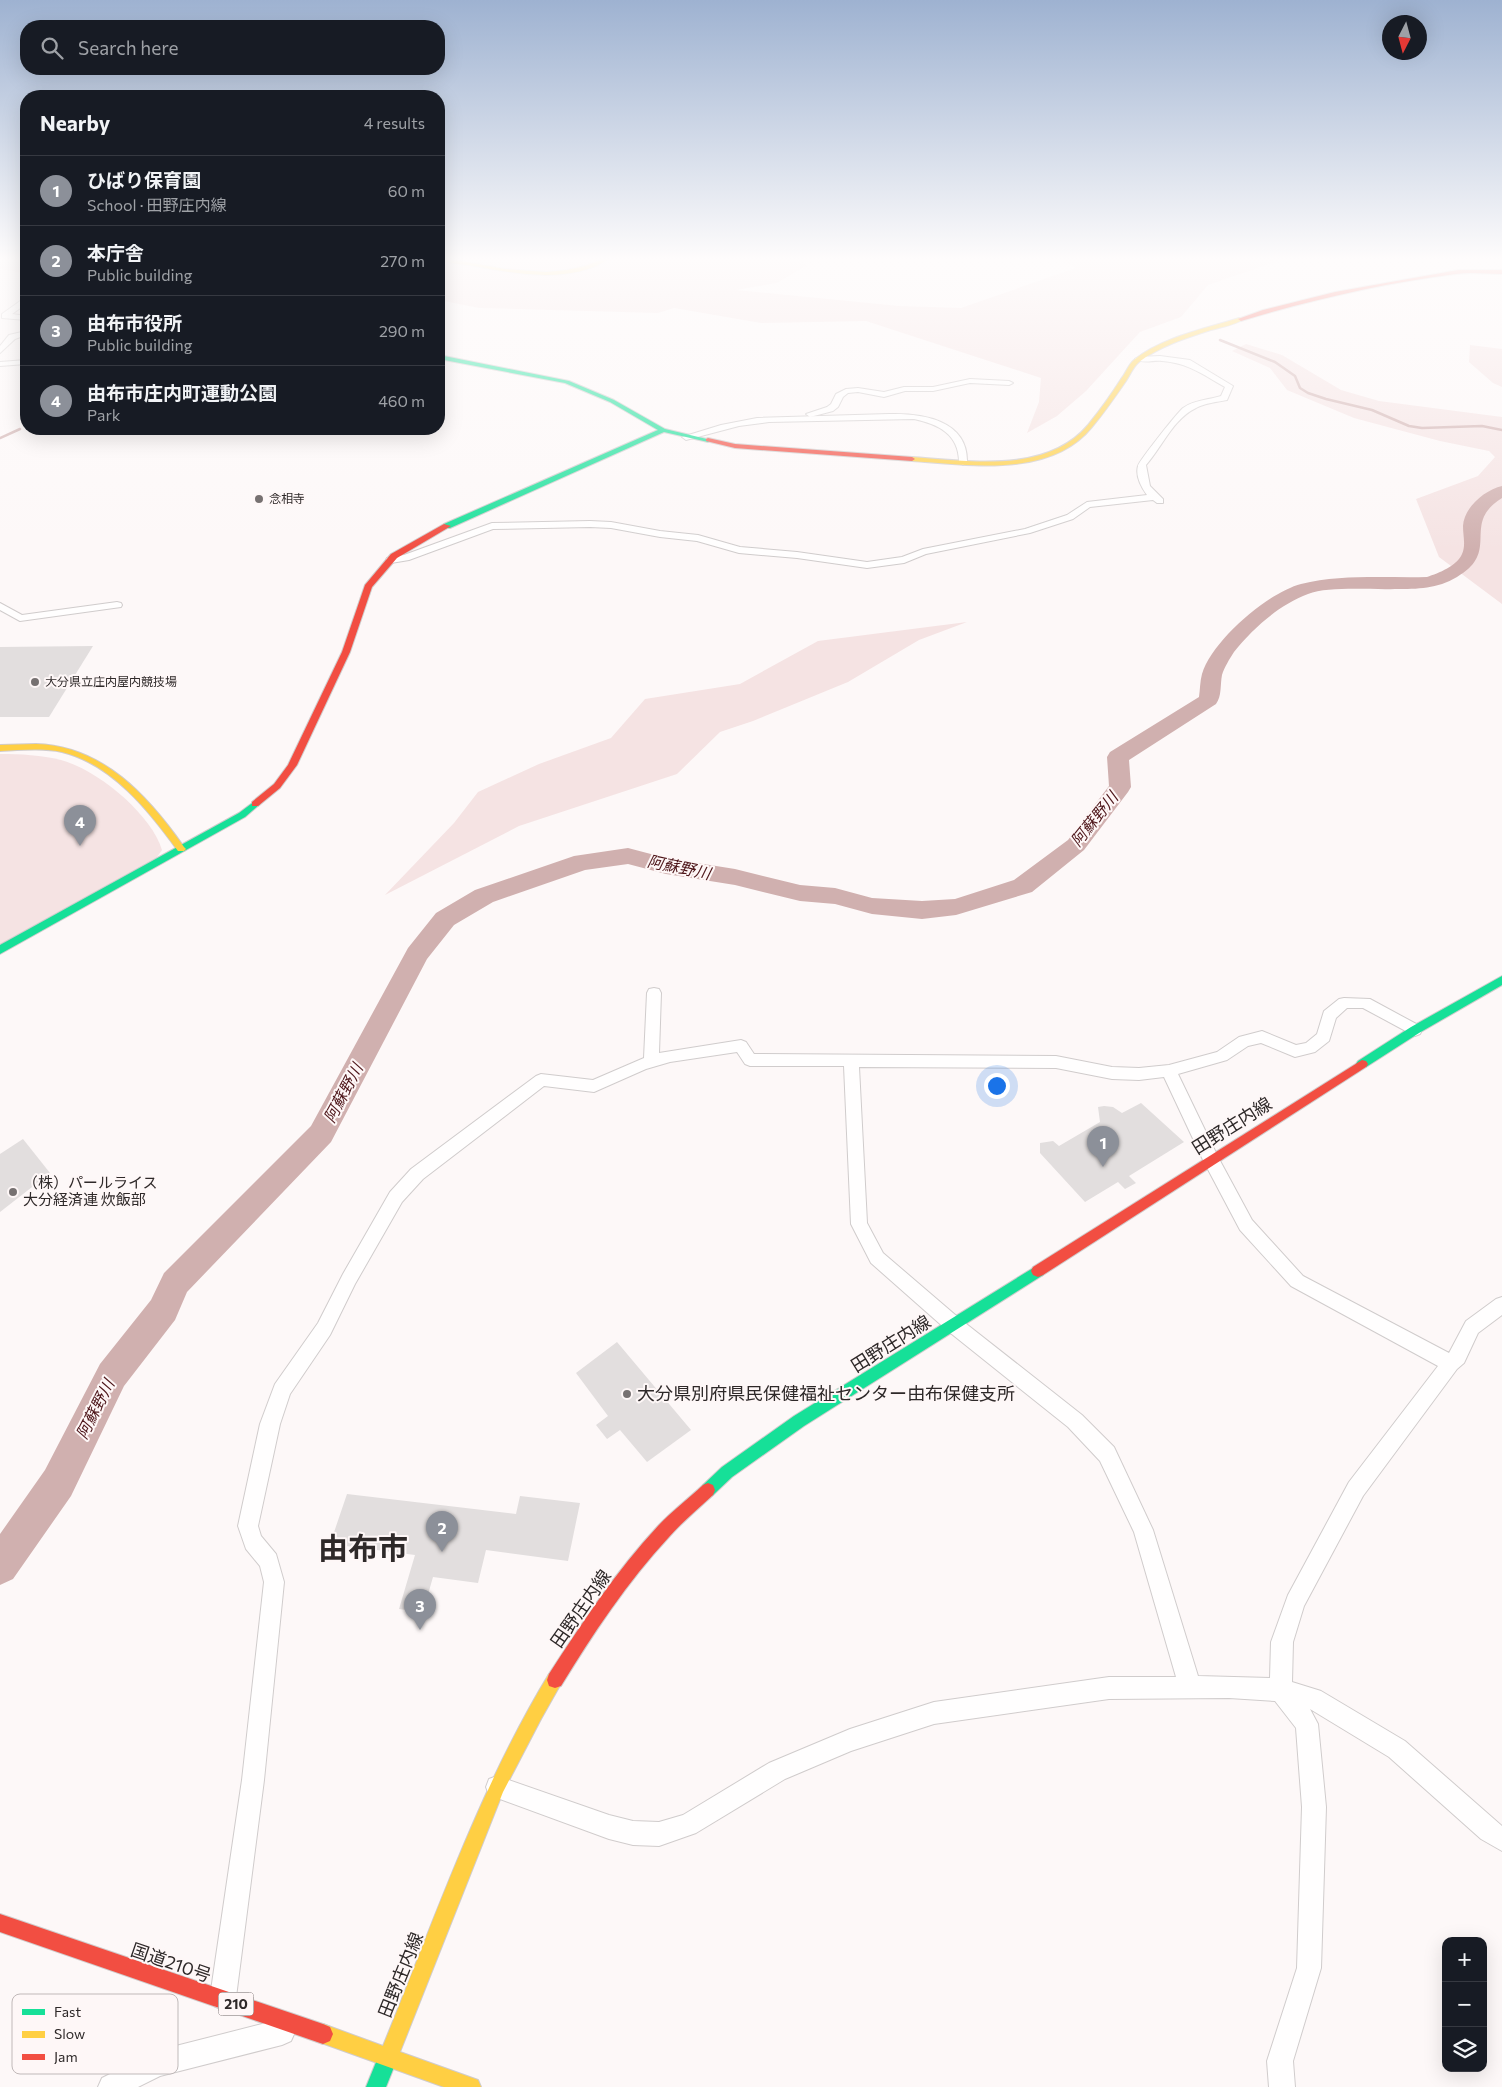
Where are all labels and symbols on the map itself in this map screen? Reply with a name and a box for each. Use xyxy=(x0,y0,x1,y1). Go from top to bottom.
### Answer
north arrow xyxy=(1382,15,1427,60)
place label: 念相寺 xyxy=(269,491,305,505)
marker: 念相寺 xyxy=(253,493,265,505)
place label: 大分県立庄内屋内競技場 xyxy=(45,674,177,688)
marker: 大分県立庄内屋内競技場 xyxy=(29,676,41,688)
water label: 阿蘇野川 xyxy=(1066,786,1122,850)
pin: 4 xyxy=(64,805,96,846)
water label: 阿蘇野川 xyxy=(646,851,714,883)
water label: 阿蘇野川 xyxy=(319,1058,367,1125)
your location xyxy=(984,1073,1010,1099)
street label: 田野庄内線 xyxy=(1187,1092,1275,1158)
pin: 1 xyxy=(1087,1126,1119,1167)
place label: （株）パールライス 大分経済連 炊飯部 xyxy=(23,1173,158,1208)
marker: （株）パールライス 大分経済連 炊飯部 xyxy=(7,1186,19,1198)
street label: 田野庄内線 xyxy=(846,1310,934,1376)
water label: 阿蘇野川 xyxy=(72,1374,118,1442)
place label: 大分県別府県民保健福祉センター由布保健支所 xyxy=(637,1382,1015,1404)
marker: 大分県別府県民保健福祉センター由布保健支所 xyxy=(621,1388,633,1400)
pin: 2 xyxy=(426,1511,458,1552)
district label: 由布市 xyxy=(318,1528,408,1565)
street label: 田野庄内線 xyxy=(545,1565,615,1652)
pin: 3 xyxy=(404,1589,436,1630)
street label: 田野庄内線 xyxy=(373,1929,427,2020)
street label: 国道210号 xyxy=(128,1938,214,1986)
road number: 210 xyxy=(218,1992,254,2016)
legend xyxy=(12,1994,178,2074)
text: Fast xyxy=(54,2003,81,2020)
text: Slow xyxy=(54,2025,85,2042)
text: Jam xyxy=(54,2048,78,2065)

